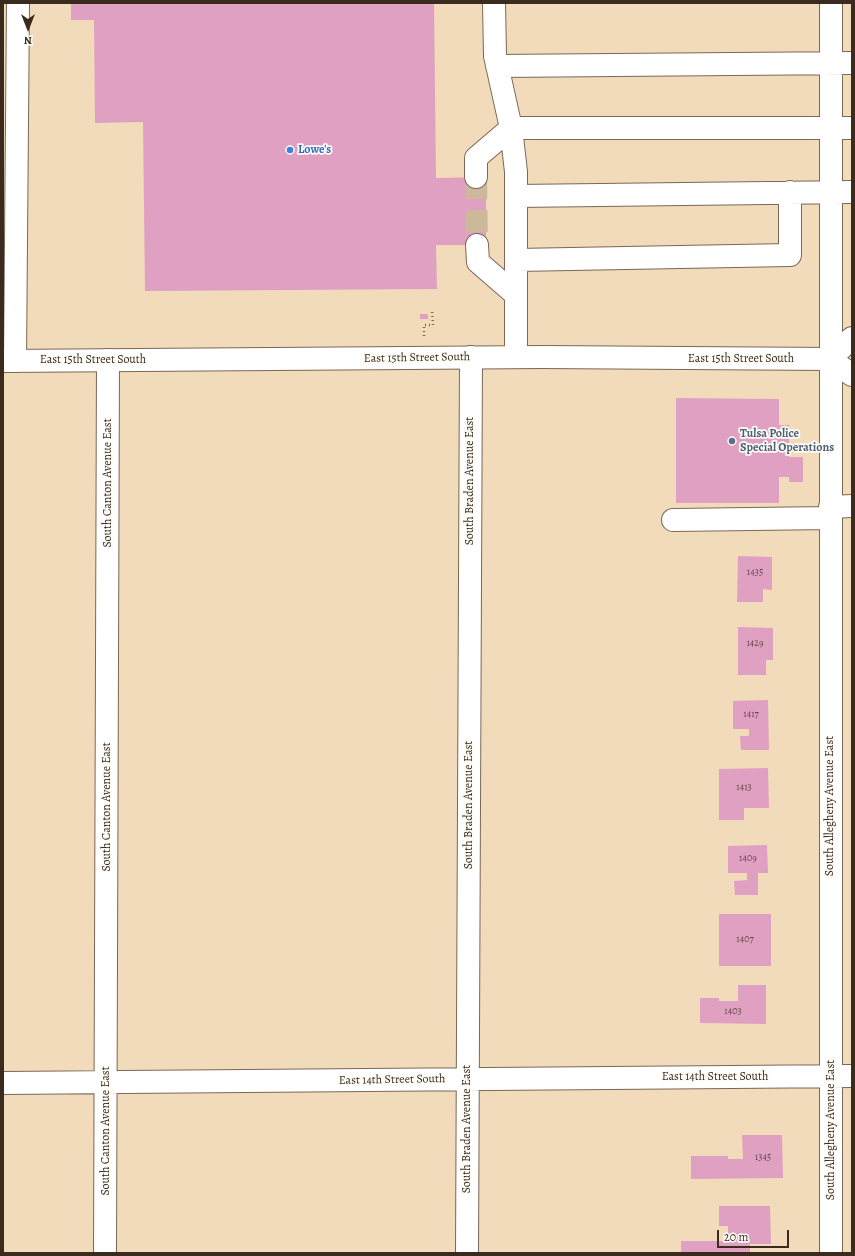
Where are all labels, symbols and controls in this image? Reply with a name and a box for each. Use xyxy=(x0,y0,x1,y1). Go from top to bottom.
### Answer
north arrow xyxy=(8,8,48,48)
text: N xyxy=(24,33,32,48)
place label: Lowe's xyxy=(298,143,331,157)
marker: Lowe's xyxy=(285,145,295,155)
street label: East 15th Street South xyxy=(364,350,470,366)
street label: East 15th Street South xyxy=(688,352,794,366)
street label: East 15th Street South xyxy=(40,353,146,367)
street label: South Braden Avenue East xyxy=(463,417,477,545)
street label: South Canton Avenue East xyxy=(101,418,115,548)
place label: Tulsa Police Special Operations xyxy=(740,427,834,455)
marker: Tulsa Police Special Operations xyxy=(727,436,737,446)
house number: 1435 xyxy=(747,567,763,579)
house number: 1429 xyxy=(746,638,764,650)
house number: 1417 xyxy=(743,709,759,721)
street label: South Allegheny Avenue East xyxy=(823,736,837,876)
street label: South Braden Avenue East xyxy=(462,741,476,869)
street label: South Canton Avenue East xyxy=(100,742,114,872)
house number: 1413 xyxy=(736,782,752,794)
house number: 1409 xyxy=(739,853,757,865)
house number: 1407 xyxy=(736,934,754,946)
house number: 1403 xyxy=(724,1006,742,1018)
street label: South Allegheny Avenue East xyxy=(824,1060,838,1200)
street label: South Braden Avenue East xyxy=(460,1065,474,1193)
street label: South Canton Avenue East xyxy=(99,1066,113,1196)
street label: East 14th Street South xyxy=(662,1070,768,1084)
street label: East 14th Street South xyxy=(339,1072,445,1088)
house number: 1345 xyxy=(755,1152,771,1164)
scale bar xyxy=(719,1222,791,1248)
text: 20 m xyxy=(724,1229,748,1245)

